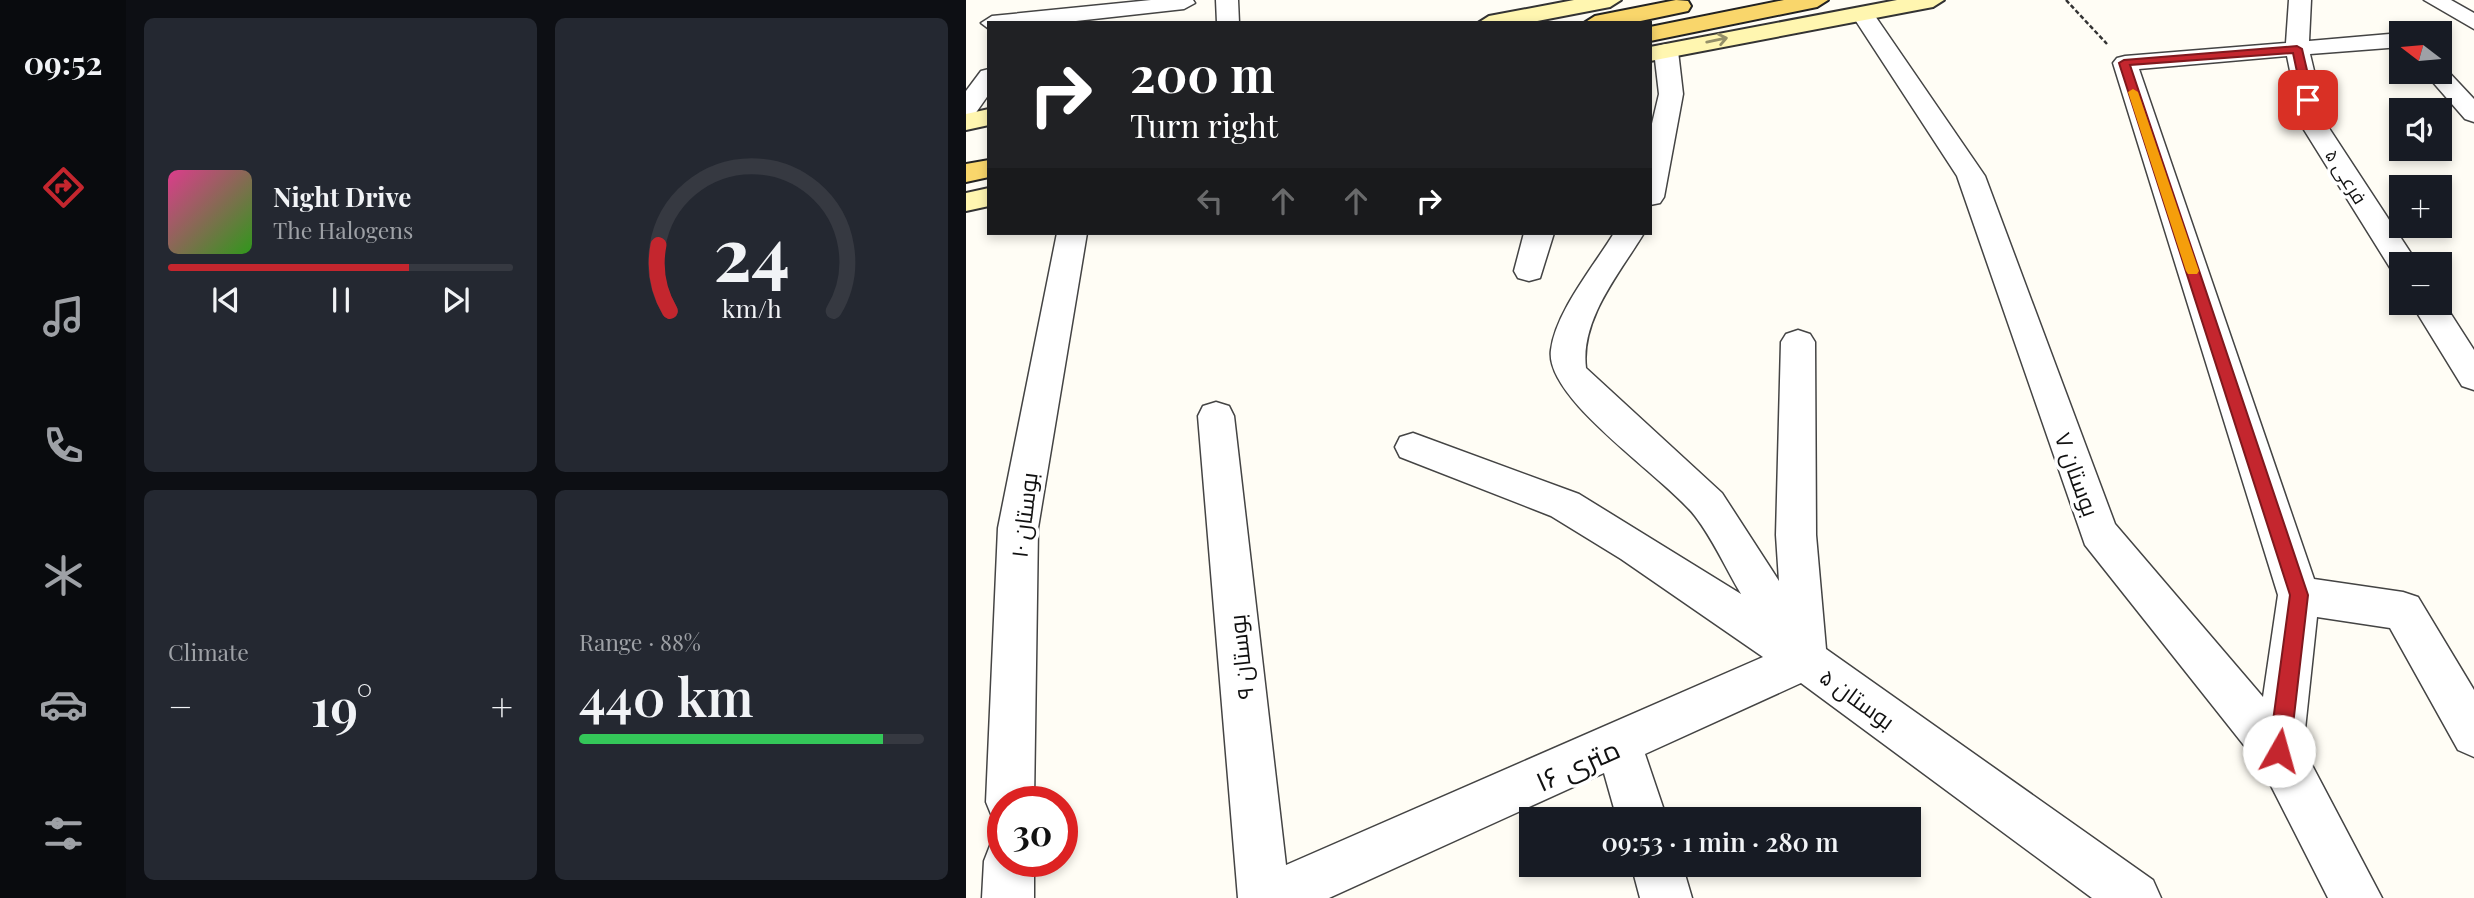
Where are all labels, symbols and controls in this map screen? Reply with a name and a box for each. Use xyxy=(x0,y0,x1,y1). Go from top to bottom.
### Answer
north arrow xyxy=(2389,21,2452,84)
map controls xyxy=(2389,21,2452,315)
one-way arrow xyxy=(1705,33,1728,47)
text: 09:52 xyxy=(23,40,103,83)
text: 200 m xyxy=(1130,40,1275,105)
icon: right xyxy=(1015,49,1106,140)
pin xyxy=(2278,70,2338,130)
icon: arrive xyxy=(2289,81,2327,119)
button: sound xyxy=(2389,98,2452,161)
text: Turn right xyxy=(1130,103,1278,146)
street label: فرعی ۵ xyxy=(2320,144,2374,208)
icon: directions xyxy=(39,163,88,212)
button: + xyxy=(2389,175,2452,238)
text: Night Drive xyxy=(273,179,411,214)
icon: left xyxy=(1191,182,1229,220)
icon: ahead xyxy=(1264,182,1302,220)
icon: ahead xyxy=(1337,182,1375,220)
icon: right xyxy=(1410,182,1448,220)
text: 24 xyxy=(713,202,790,299)
text: The Halogens xyxy=(273,214,413,245)
button: − xyxy=(2389,252,2452,315)
icon: previous xyxy=(207,281,245,319)
icon: pause xyxy=(322,281,360,319)
icon: next xyxy=(437,281,475,319)
text: km/h xyxy=(722,291,782,324)
icon: music xyxy=(39,292,88,341)
icon: phone xyxy=(39,421,88,470)
street label: بوستان ۷ xyxy=(2048,428,2108,520)
street label: بوستان ۱۰ xyxy=(1002,470,1044,560)
icon: climate xyxy=(39,551,88,600)
street label: بوستان ۹ xyxy=(1220,613,1260,701)
text: Range · 88% xyxy=(579,626,701,657)
text: Climate xyxy=(168,636,249,667)
street label: بوستان ۵ xyxy=(1814,660,1902,736)
text: 440 km xyxy=(579,661,754,730)
text: 19° xyxy=(310,671,373,740)
icon: car xyxy=(39,680,88,729)
text: − xyxy=(168,680,193,731)
text: + xyxy=(491,680,513,731)
position arrow xyxy=(2242,714,2316,788)
street label: ۱۶ متری xyxy=(1529,729,1625,799)
speed limit sign: 30 xyxy=(987,786,1078,877)
icon: filters xyxy=(39,809,88,858)
text: 09:53 · 1 min · 280 m xyxy=(1601,824,1839,859)

